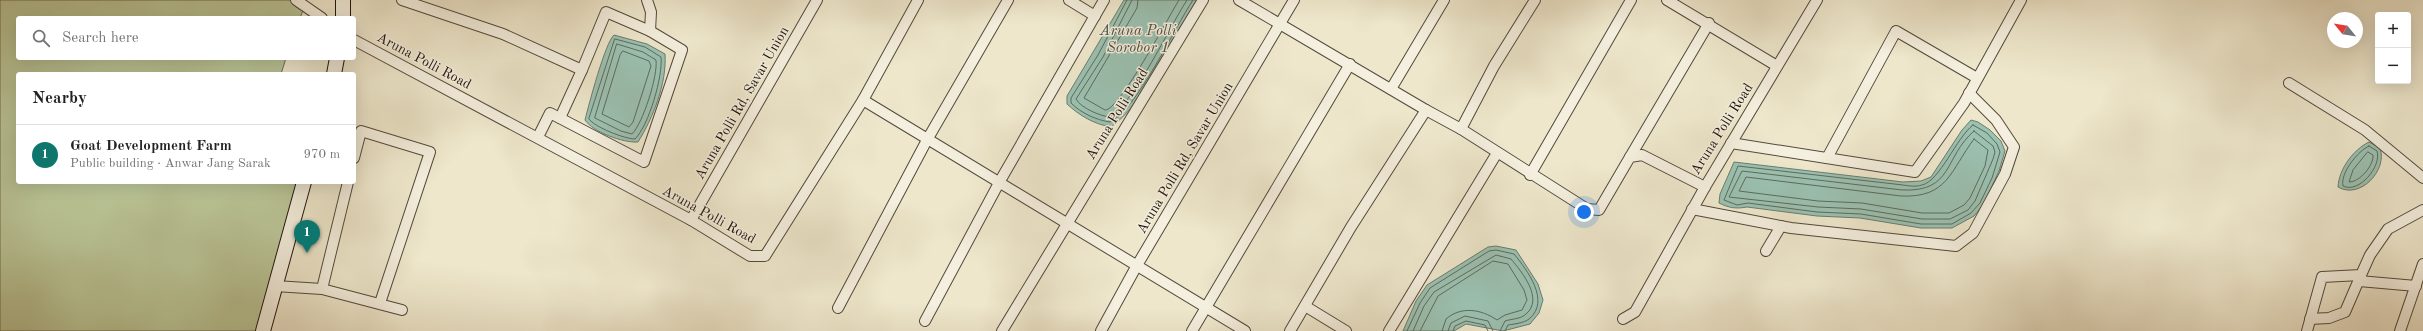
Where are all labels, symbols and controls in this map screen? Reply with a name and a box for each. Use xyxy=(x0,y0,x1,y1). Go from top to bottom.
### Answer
north arrow xyxy=(2327,12,2363,48)
map controls xyxy=(2375,12,2411,84)
button: + xyxy=(2375,12,2411,48)
search box xyxy=(16,16,356,60)
street label: Aruna Polli Rd, Savar Union xyxy=(692,24,792,182)
water label: Aruna Polli Sorobor 1 xyxy=(1098,24,1177,56)
icon: search xyxy=(30,27,52,49)
street label: Aruna Polli Road xyxy=(375,30,473,92)
text: Search here xyxy=(62,31,139,46)
button: − xyxy=(2375,48,2411,84)
street label: Aruna Polli Road xyxy=(1083,66,1151,162)
street label: Aruna Polli Rd, Savar Union xyxy=(1134,79,1236,236)
street label: Aruna Polli Road xyxy=(1688,81,1756,177)
text: Nearby xyxy=(32,90,87,107)
text: Goat Development Farm xyxy=(70,139,232,154)
text: 1 xyxy=(41,148,49,161)
text: 970 m xyxy=(303,148,340,161)
text: Public building · Anwar Jang Sarak xyxy=(70,157,271,170)
street label: Aruna Polli Road xyxy=(660,184,758,246)
your location xyxy=(1574,202,1594,222)
pin: 1 xyxy=(294,220,320,253)

